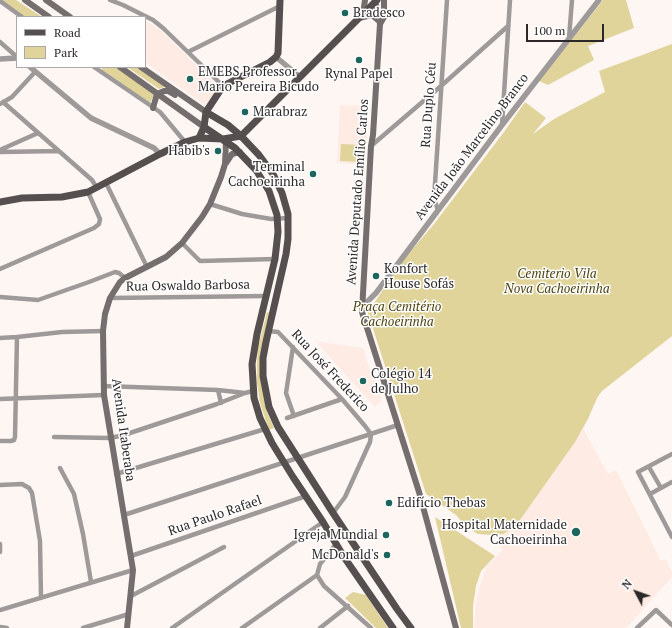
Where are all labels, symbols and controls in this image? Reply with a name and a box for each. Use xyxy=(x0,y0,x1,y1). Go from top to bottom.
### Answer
place label: Bradesco xyxy=(353,5,405,21)
marker: Bradesco xyxy=(340,8,350,18)
legend xyxy=(16,16,146,68)
scale bar xyxy=(528,16,606,42)
text: 100 m xyxy=(533,23,565,38)
text: Road xyxy=(54,25,81,40)
text: Park xyxy=(54,45,78,60)
marker: Rynal Papel xyxy=(354,55,364,65)
street label: Rua Duplo Céu xyxy=(418,62,440,148)
place label: EMEBS Professor Mario Pereira Bicudo xyxy=(198,64,319,95)
place label: Rynal Papel xyxy=(325,66,393,82)
street label: Avenida João Marcelino Branco xyxy=(412,71,532,223)
marker: EMEBS Professor Mario Pereira Bicudo xyxy=(185,74,195,84)
street label: Avenida Deputado Emílio Carlos xyxy=(344,98,372,286)
place label: Marabraz xyxy=(253,104,307,120)
marker: Marabraz xyxy=(240,107,250,117)
place label: Habib's xyxy=(168,143,210,159)
marker: Habib's xyxy=(213,146,223,156)
place label: Terminal Cachoeirinha xyxy=(228,159,305,190)
marker: Terminal Cachoeirinha xyxy=(308,169,318,179)
place label: Konfort House Sofás xyxy=(384,261,454,292)
park label: Cemiterio Vila Nova Cachoeirinha xyxy=(504,266,610,297)
marker: Konfort House Sofás xyxy=(371,271,381,281)
street label: Rua Oswaldo Barbosa xyxy=(126,277,250,295)
park label: Praça Cemitério Cachoeirinha xyxy=(353,299,441,330)
street label: Rua José Frederico xyxy=(288,327,372,415)
place label: Colégio 14 de Julho xyxy=(371,366,432,397)
marker: Colégio 14 de Julho xyxy=(358,376,368,386)
street label: Avenida Itaberaba xyxy=(108,377,138,483)
street label: Rua Paulo Rafael xyxy=(166,493,264,539)
place label: Edifício Thebas xyxy=(397,495,486,511)
marker: Edifício Thebas xyxy=(384,498,394,508)
place label: Hospital Maternidade Cachoeirinha xyxy=(442,517,567,548)
marker: Hospital Maternidade Cachoeirinha xyxy=(570,526,582,538)
place label: Igreja Mundial xyxy=(294,527,378,543)
marker: Igreja Mundial xyxy=(381,530,391,540)
place label: McDonald's xyxy=(312,547,379,563)
marker: McDonald's xyxy=(382,550,392,560)
north arrow xyxy=(616,572,656,612)
text: N xyxy=(619,576,635,592)

